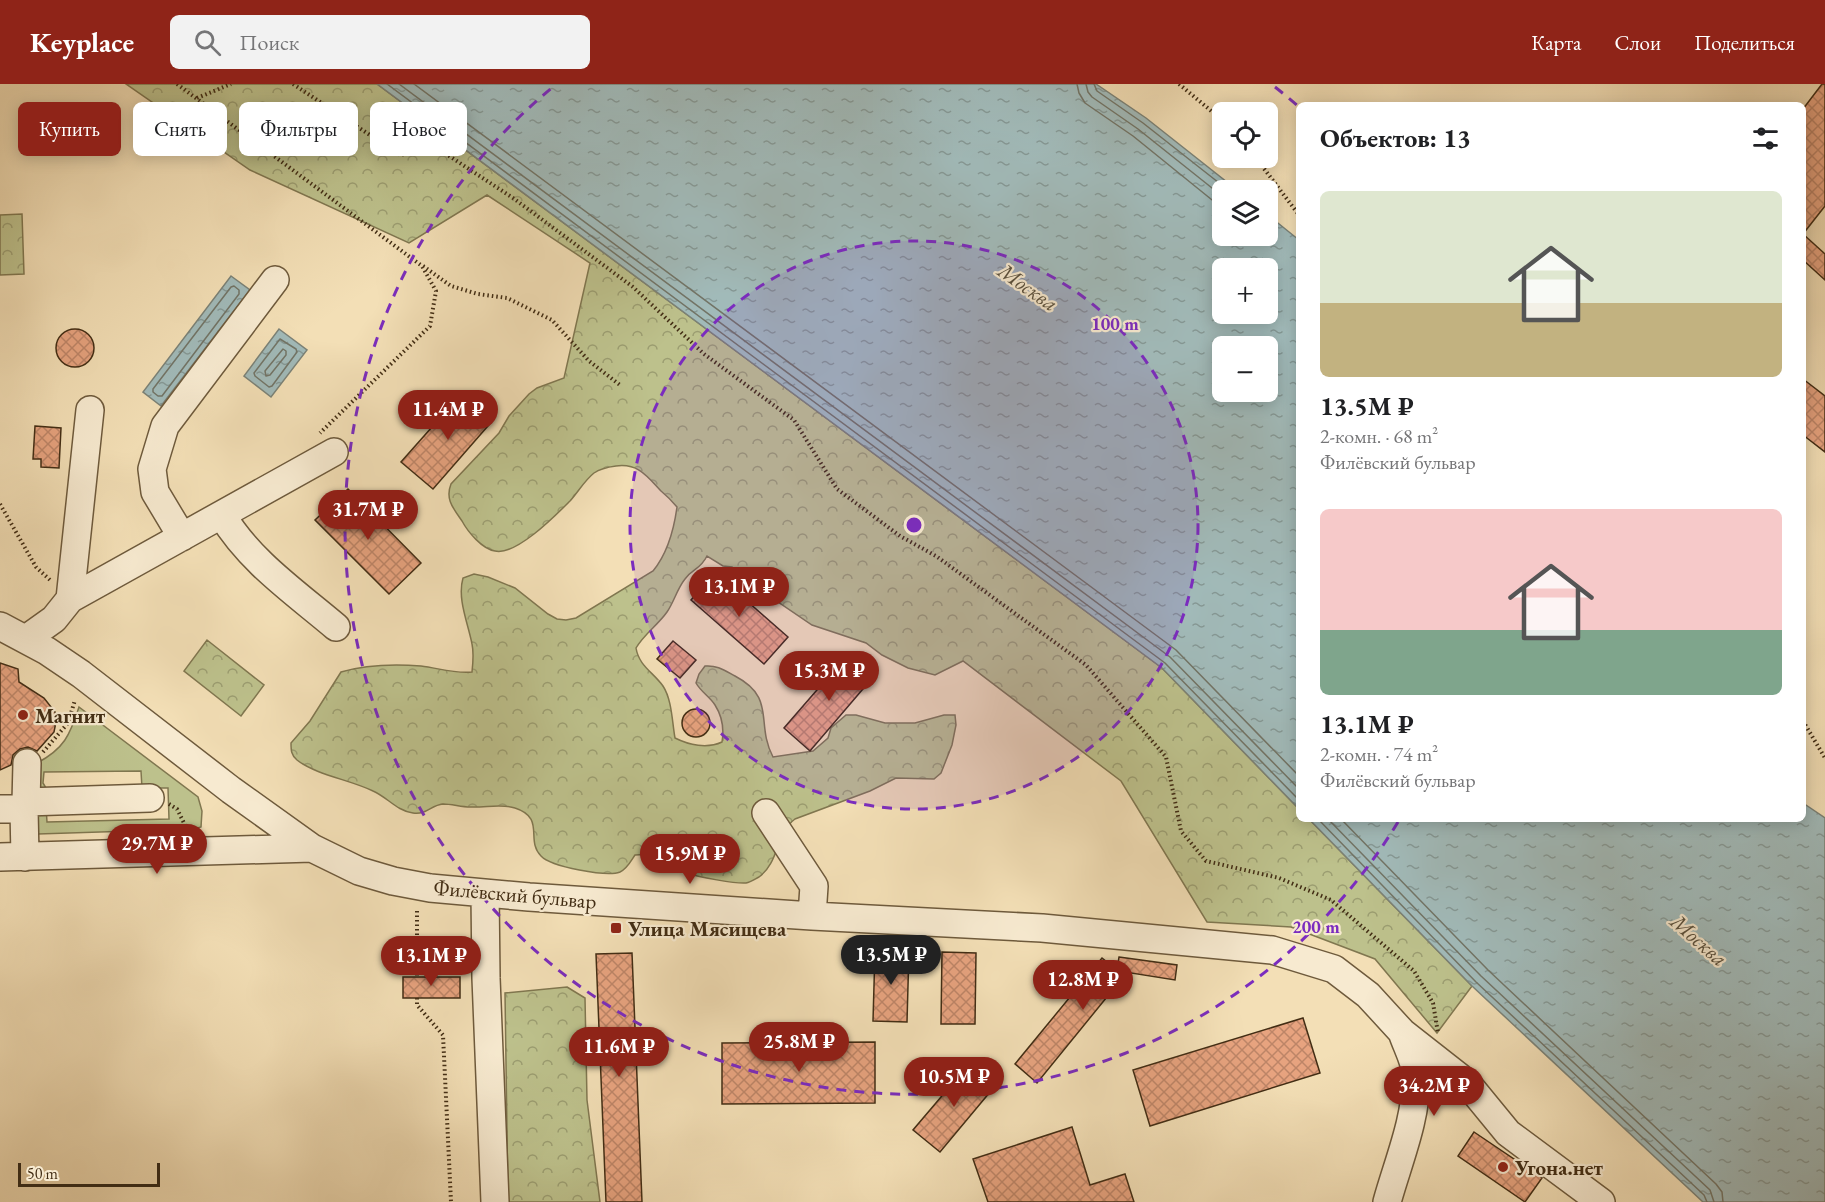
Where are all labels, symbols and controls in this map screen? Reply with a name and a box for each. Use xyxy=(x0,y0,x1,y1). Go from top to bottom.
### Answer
search box xyxy=(170,15,590,69)
text: Keyplace xyxy=(30,24,134,60)
icon: search xyxy=(191,26,224,59)
text: Поиск xyxy=(239,28,299,57)
text: Карта xyxy=(1531,29,1581,56)
text: Слои xyxy=(1614,29,1661,56)
text: Поделиться xyxy=(1694,29,1795,56)
chip: Купить xyxy=(18,102,121,156)
chip: Снять xyxy=(133,102,227,156)
chip: Фильтры xyxy=(239,102,358,156)
chip: Новое xyxy=(370,102,467,156)
map controls xyxy=(1212,102,1278,402)
button: locate xyxy=(1212,102,1278,168)
text: Объектов: 13 xyxy=(1320,121,1471,155)
icon: filters xyxy=(1749,122,1782,155)
button: layers xyxy=(1212,180,1278,246)
icon: home xyxy=(1497,230,1605,338)
water label: Москва xyxy=(991,255,1064,318)
button: + xyxy=(1212,258,1278,324)
text: 100 m xyxy=(1091,312,1139,335)
button: − xyxy=(1212,336,1278,402)
text: 13.5M ₽ xyxy=(1320,389,1414,423)
pin: 11.4M ₽ xyxy=(393,390,503,441)
text: 11.4M ₽ xyxy=(412,396,484,422)
text: 2-комн. · 68 m² xyxy=(1320,423,1438,449)
text: Филёвский бульвар xyxy=(1320,449,1476,475)
pin: 31.7M ₽ xyxy=(313,490,423,541)
text: 31.7M ₽ xyxy=(332,496,404,522)
centre of rings xyxy=(904,515,924,535)
icon: home xyxy=(1497,548,1605,656)
pin: 13.1M ₽ xyxy=(684,567,794,618)
text: 13.1M ₽ xyxy=(703,573,775,599)
pin: 15.3M ₽ xyxy=(774,651,884,702)
text: 15.3M ₽ xyxy=(793,657,865,683)
place label: Магнит xyxy=(35,702,106,729)
text: 13.1M ₽ xyxy=(1320,707,1414,741)
marker: Магнит xyxy=(16,708,30,722)
text: 2-комн. · 74 m² xyxy=(1320,741,1438,767)
text: Филёвский бульвар xyxy=(1320,767,1476,793)
pin: 29.7M ₽ xyxy=(102,824,212,875)
text: 29.7M ₽ xyxy=(121,830,193,856)
pin: 15.9M ₽ xyxy=(635,834,745,885)
text: 15.9M ₽ xyxy=(654,840,726,866)
street label: Филёвский бульвар xyxy=(432,873,598,915)
water label: Москва xyxy=(1663,906,1734,973)
place label: Улица Мясищева xyxy=(627,915,787,942)
text: 200 m xyxy=(1292,915,1340,938)
marker: Улица Мясищева xyxy=(609,921,623,935)
pin: 13.5M ₽ xyxy=(836,935,946,986)
pin: 13.1M ₽ xyxy=(376,936,486,987)
text: 13.5M ₽ xyxy=(855,941,927,967)
text: 13.1M ₽ xyxy=(395,942,467,968)
pin: 12.8M ₽ xyxy=(1028,960,1138,1011)
text: 12.8M ₽ xyxy=(1047,966,1119,992)
pin: 25.8M ₽ xyxy=(744,1022,854,1073)
pin: 11.6M ₽ xyxy=(564,1027,674,1078)
text: 25.8M ₽ xyxy=(763,1028,835,1054)
text: 11.6M ₽ xyxy=(583,1033,655,1059)
pin: 10.5M ₽ xyxy=(899,1057,1009,1108)
text: 10.5M ₽ xyxy=(918,1063,990,1089)
pin: 34.2M ₽ xyxy=(1379,1066,1489,1117)
text: 34.2M ₽ xyxy=(1398,1072,1470,1098)
place label: Угона.нет xyxy=(1514,1154,1604,1181)
scale bar xyxy=(18,1160,160,1188)
marker: Угона.нет xyxy=(1496,1160,1510,1174)
text: 50 m xyxy=(27,1163,58,1184)

